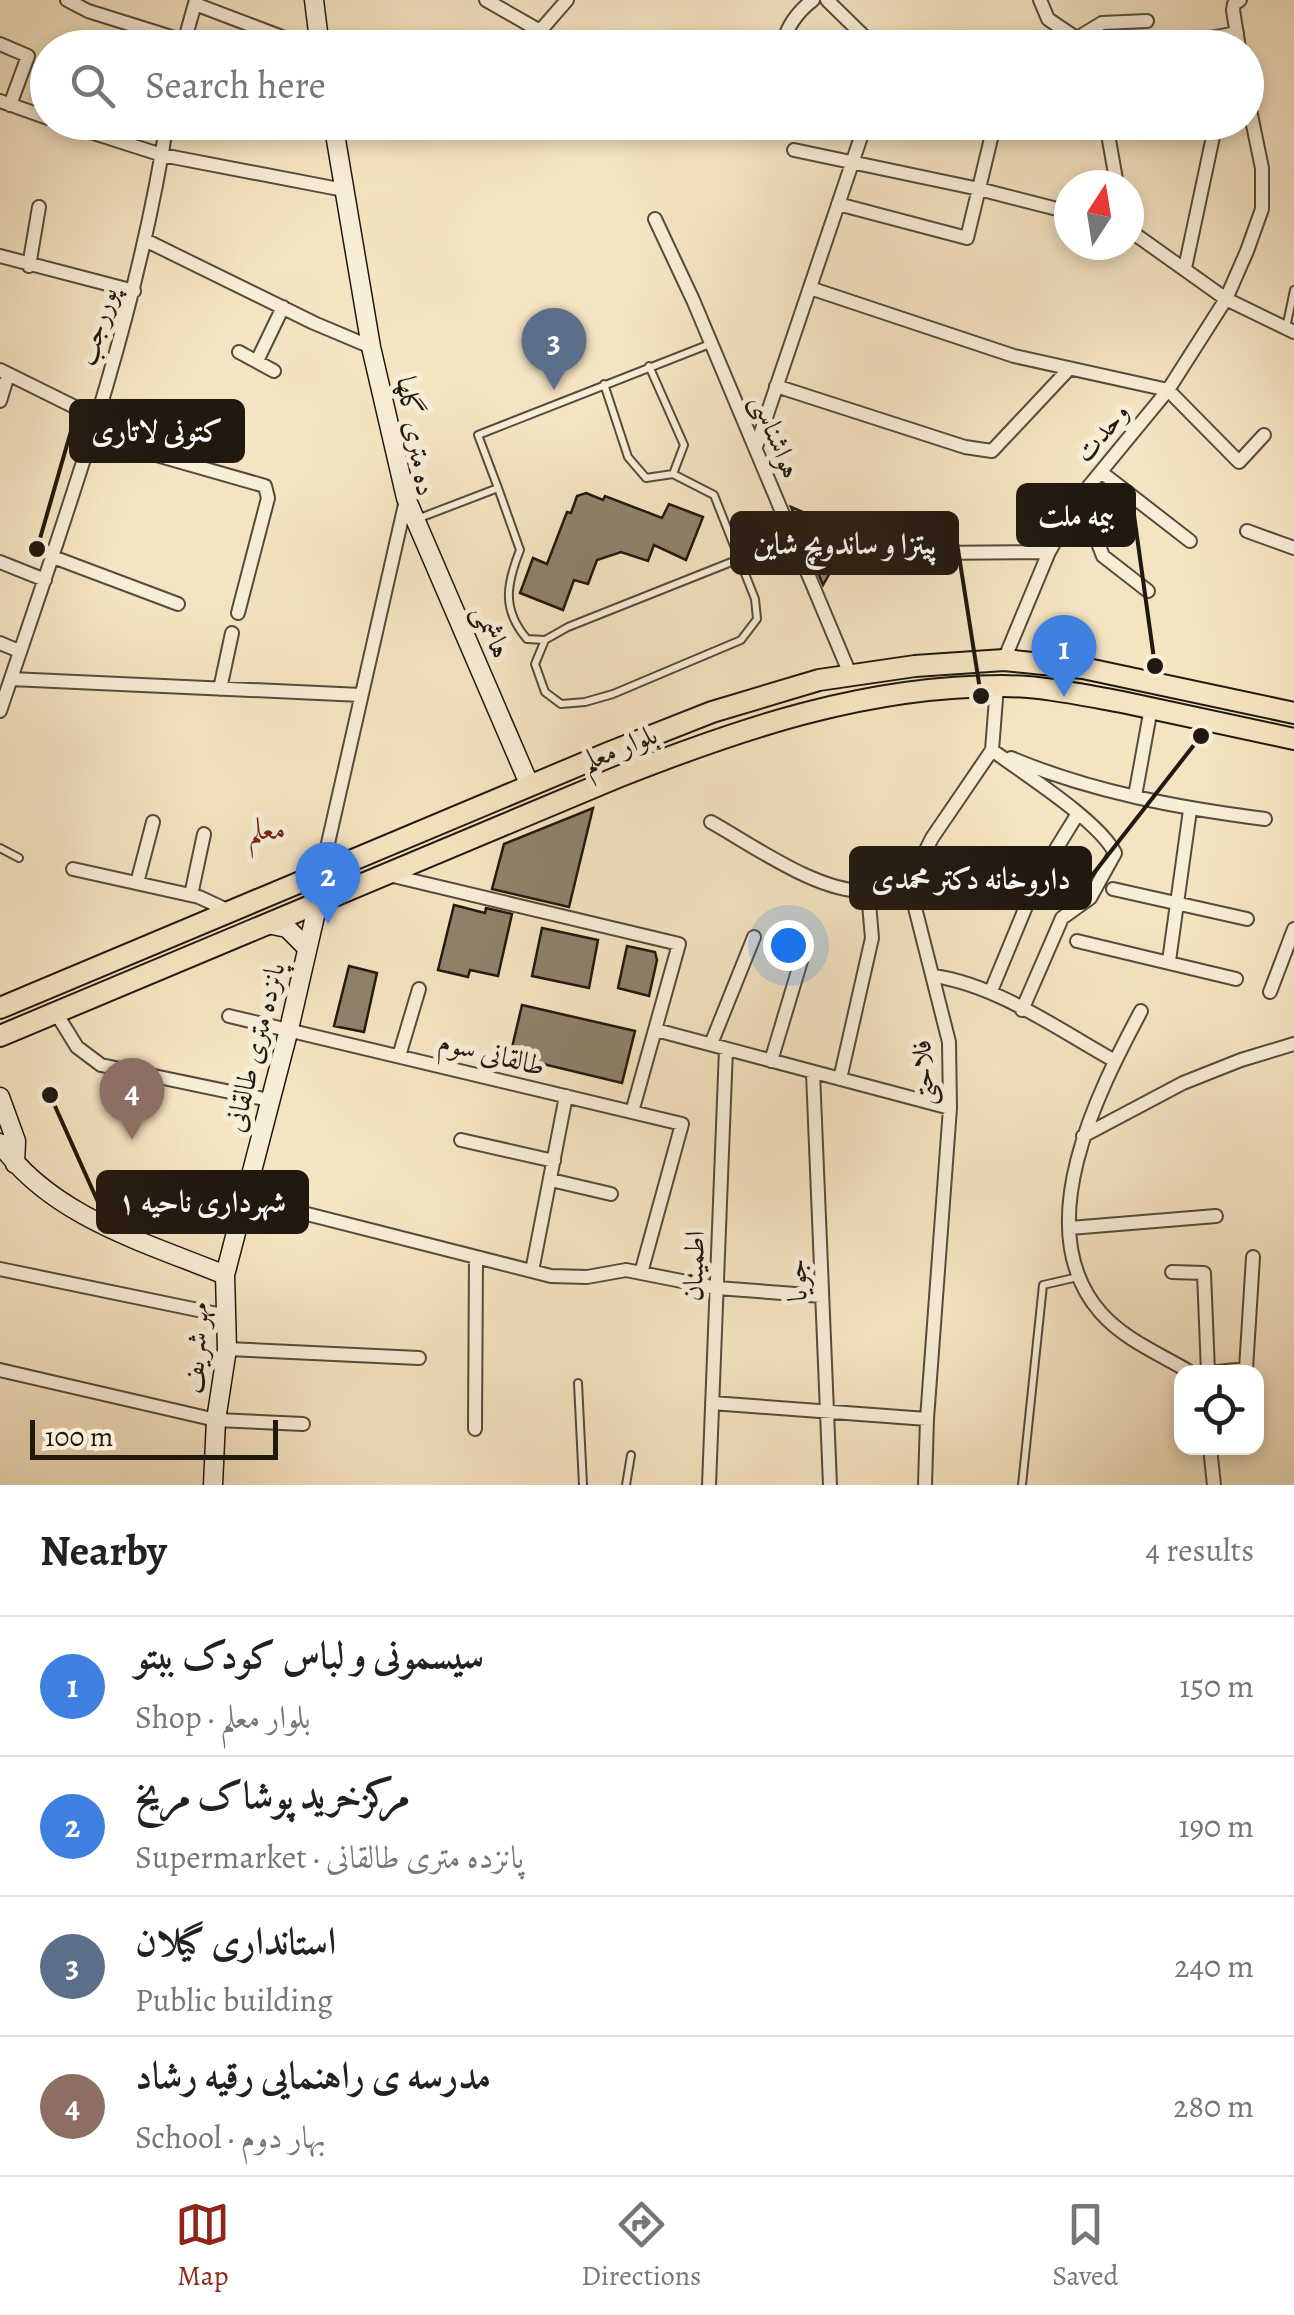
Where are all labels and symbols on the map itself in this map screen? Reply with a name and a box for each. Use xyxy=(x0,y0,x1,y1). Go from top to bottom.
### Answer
north arrow xyxy=(1054,170,1144,260)
street label: پوررجب xyxy=(67,281,128,371)
pin: 3 xyxy=(522,308,586,390)
street label: ده متری گلها xyxy=(387,373,445,499)
street label: هواشناسی xyxy=(742,389,810,484)
street label: وحدت xyxy=(1066,395,1138,471)
callout: کتونی لاتاری xyxy=(71,401,243,461)
text: کتونی لاتاری xyxy=(91,411,223,451)
callout: بیمه ملت xyxy=(1018,485,1134,545)
text: بیمه ملت xyxy=(1038,496,1114,536)
callout: پیتزا و ساندویچ شاین xyxy=(732,513,957,573)
text: پیتزا و ساندویچ شاین xyxy=(753,524,937,570)
street label: هاشمی xyxy=(464,599,520,664)
pin: 1 xyxy=(1032,614,1096,697)
street label: بلوار معلم xyxy=(576,716,666,789)
district label: معلم xyxy=(248,809,286,859)
pin: 2 xyxy=(296,842,360,924)
callout: داروخانه دکتر محمدی xyxy=(851,848,1090,908)
text: داروخانه دکتر محمدی xyxy=(871,859,1071,899)
your location xyxy=(763,920,814,971)
street label: پانزده متری طالقانی xyxy=(216,957,296,1136)
street label: طالقانی سوم xyxy=(433,1022,549,1090)
street label: فلاحتی xyxy=(902,1039,945,1107)
pin: 4 xyxy=(100,1058,164,1140)
callout: شهرداری ناحیه ۱ xyxy=(98,1172,307,1232)
text: شهرداری ناحیه ۱ xyxy=(118,1182,286,1222)
street label: اطمینان xyxy=(674,1230,714,1302)
street label: جویا xyxy=(777,1258,817,1302)
street label: مهر شریف xyxy=(174,1301,218,1395)
scale bar xyxy=(30,1415,278,1460)

